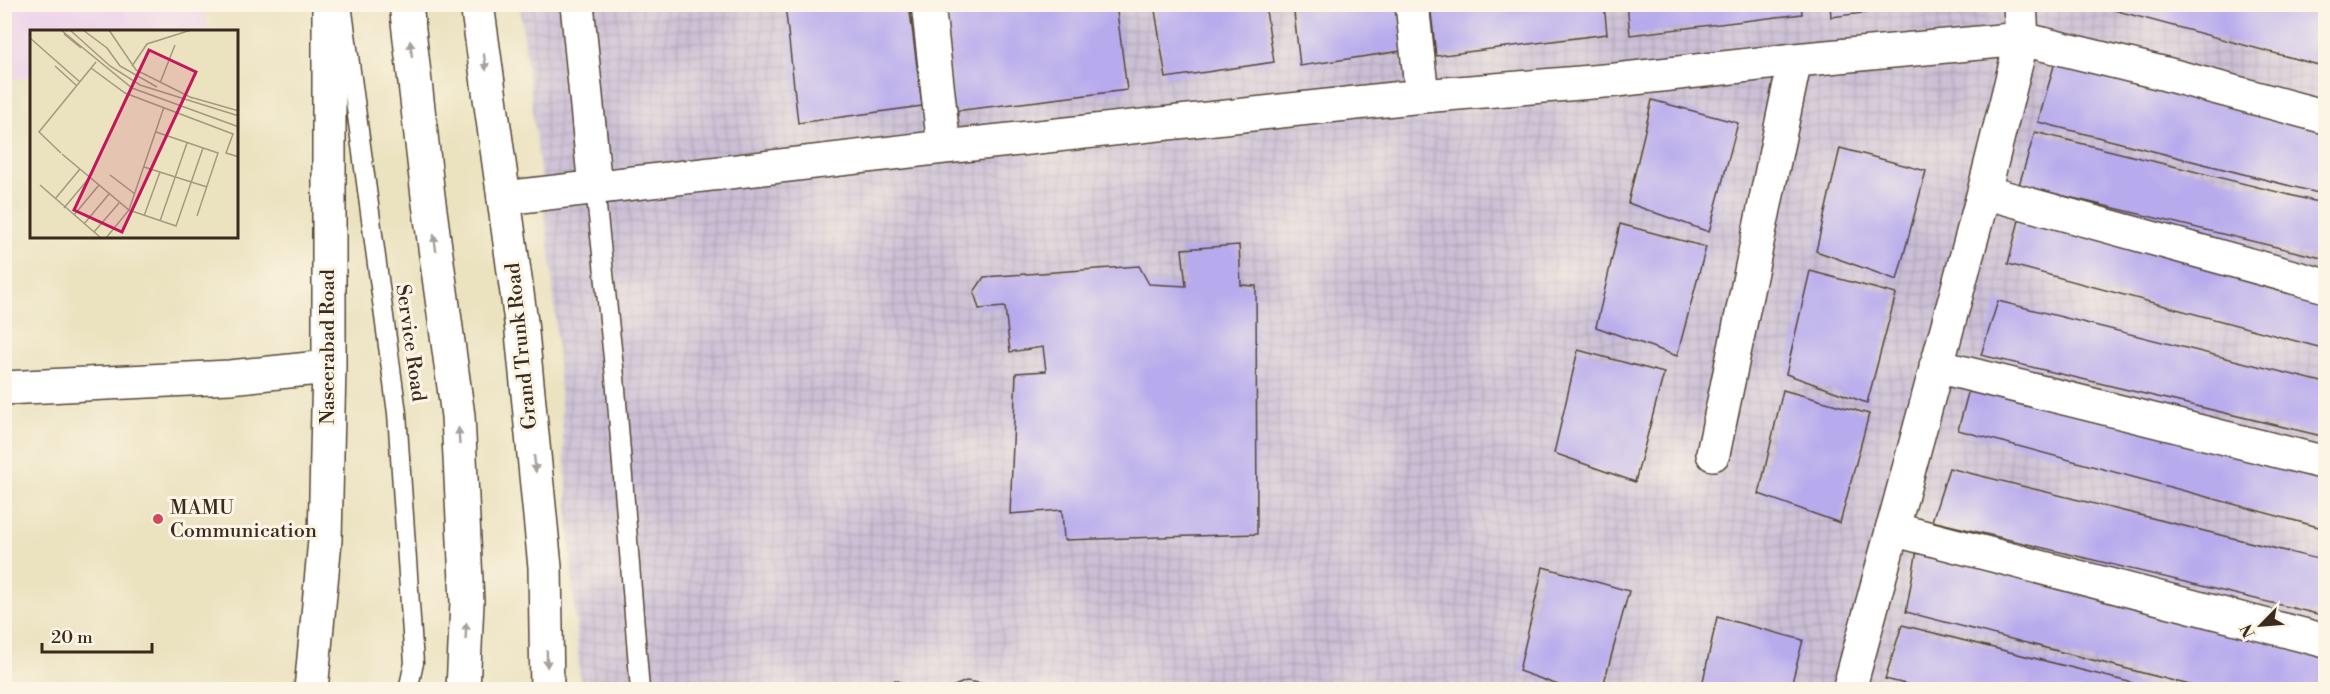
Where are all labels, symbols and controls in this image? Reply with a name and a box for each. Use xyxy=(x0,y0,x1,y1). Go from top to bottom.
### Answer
inset map xyxy=(30,30,238,238)
one-way arrow xyxy=(406,40,416,59)
one-way arrow xyxy=(481,53,490,72)
one-way arrow xyxy=(430,233,439,252)
street label: Grand Trunk Road xyxy=(501,261,543,431)
street label: Naseerabad Road xyxy=(316,269,341,425)
street label: Service Road xyxy=(389,283,431,404)
one-way arrow xyxy=(455,427,464,446)
one-way arrow xyxy=(530,455,540,474)
place label: MAMU Communication xyxy=(170,496,317,544)
marker: MAMU Communication xyxy=(151,512,165,526)
north arrow xyxy=(2231,595,2291,655)
scale bar xyxy=(42,616,152,654)
text: N xyxy=(2236,621,2260,641)
one-way arrow xyxy=(461,622,470,641)
text: 20 m xyxy=(51,626,93,649)
one-way arrow xyxy=(542,649,552,668)

